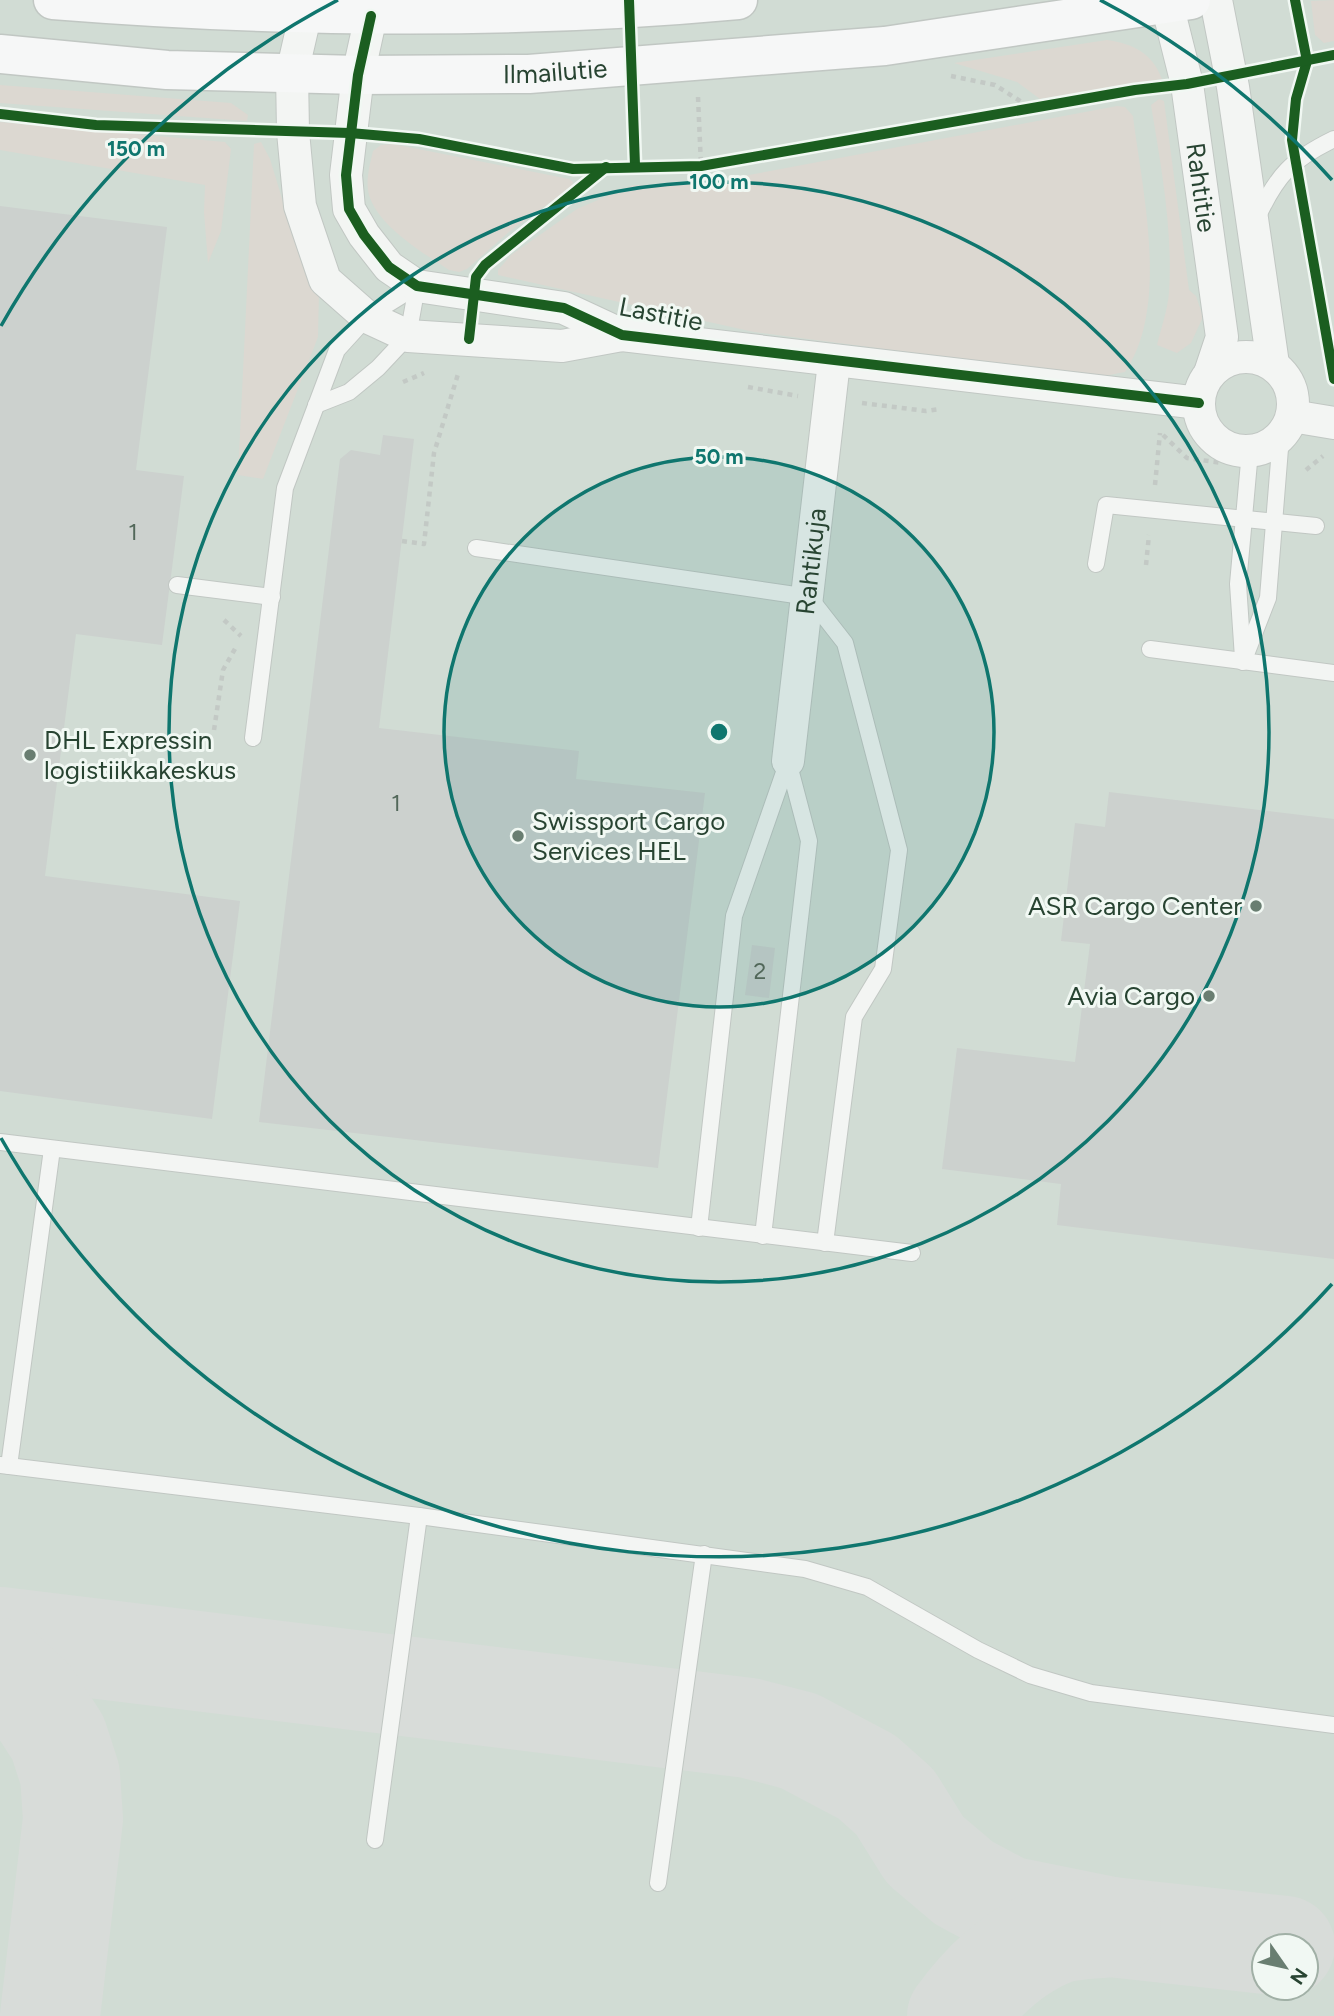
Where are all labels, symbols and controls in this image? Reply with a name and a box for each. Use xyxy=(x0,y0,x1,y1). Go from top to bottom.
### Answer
street label: Ilmailutie xyxy=(503,52,608,90)
text: 150 m xyxy=(107,136,165,161)
street label: Rahtitie xyxy=(1179,141,1223,234)
text: 100 m xyxy=(689,169,749,194)
street label: Lastitie xyxy=(616,290,706,338)
text: 50 m xyxy=(694,444,744,469)
street label: Rahtikuja xyxy=(789,506,833,616)
house number: 1 xyxy=(128,518,138,546)
centre of rings xyxy=(707,720,731,744)
place label: DHL Expressin logistiikkakeskus xyxy=(44,724,236,786)
marker: DHL Expressin logistiikkakeskus xyxy=(22,747,38,763)
house number: 1 xyxy=(391,789,401,817)
place label: Swissport Cargo Services HEL xyxy=(532,805,725,867)
marker: Swissport Cargo Services HEL xyxy=(510,828,526,844)
place label: ASR Cargo Center xyxy=(1028,890,1242,922)
marker: ASR Cargo Center xyxy=(1248,898,1264,914)
house number: 2 xyxy=(754,957,766,985)
place label: Avia Cargo xyxy=(1067,980,1195,1012)
marker: Avia Cargo xyxy=(1201,988,1217,1004)
north arrow xyxy=(1250,1932,1320,2002)
text: N xyxy=(1285,1964,1312,1989)

